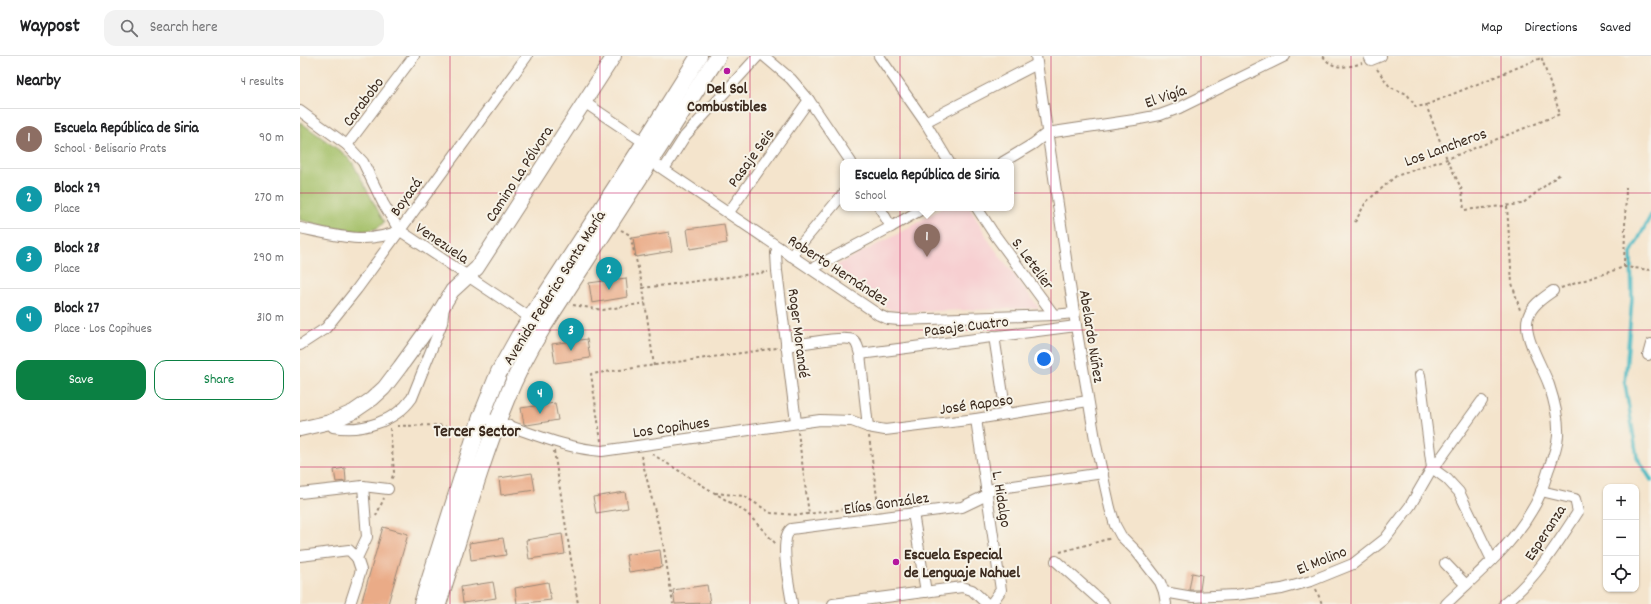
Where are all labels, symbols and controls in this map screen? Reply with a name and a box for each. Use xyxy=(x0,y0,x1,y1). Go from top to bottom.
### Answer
search box xyxy=(104,10,384,46)
text: Waypost xyxy=(20,14,80,41)
icon: search xyxy=(118,17,140,39)
text: Search here xyxy=(150,17,218,39)
text: Map xyxy=(1481,18,1503,38)
text: Directions xyxy=(1525,18,1578,38)
text: Saved xyxy=(1600,18,1631,38)
marker: Del Sol Combustibles xyxy=(722,66,732,76)
text: Nearby xyxy=(16,70,60,94)
text: 4 results xyxy=(241,73,284,92)
street label: Carabobo xyxy=(338,73,390,132)
place label: Del Sol Combustibles xyxy=(687,78,767,119)
street label: El Vigía xyxy=(1142,79,1190,115)
text: Escuela República de Siria xyxy=(54,118,199,140)
street label: Camino La Pólvora xyxy=(480,121,560,227)
street label: Los Lancheros xyxy=(1401,123,1490,174)
street label: Pasaje Seis xyxy=(723,124,781,193)
text: 1 xyxy=(28,129,30,148)
text: 90 m xyxy=(259,129,284,148)
text: School · Belisario Prats xyxy=(54,140,167,159)
popup xyxy=(840,159,1014,211)
text: Escuela República de Siria xyxy=(855,165,999,187)
street label: Boyacá xyxy=(385,173,429,222)
text: Block 29 xyxy=(54,178,100,200)
text: School xyxy=(855,187,886,206)
text: 2 xyxy=(26,189,32,208)
text: 270 m xyxy=(254,189,284,208)
text: Place xyxy=(54,200,80,219)
street label: Avenida Federico Santa María xyxy=(498,206,612,370)
street label: Venezuela xyxy=(410,218,474,271)
pin: 1 xyxy=(914,224,940,257)
street label: Roberto Hernández xyxy=(783,230,893,312)
street label: S. Letelier xyxy=(1005,234,1059,295)
text: Block 28 xyxy=(54,238,100,260)
text: 3 xyxy=(26,249,32,268)
text: 290 m xyxy=(253,249,284,268)
pin: 2 xyxy=(596,257,622,290)
text: Place xyxy=(54,260,80,279)
street label: Roger Morandé xyxy=(781,287,814,380)
street label: Abelardo Núñez xyxy=(1072,288,1109,384)
text: Block 27 xyxy=(54,298,99,320)
text: 4 xyxy=(26,309,32,328)
text: 310 m xyxy=(256,309,284,328)
street label: Pasaje Cuatro xyxy=(923,311,1010,344)
pin: 3 xyxy=(558,318,584,351)
text: Place · Los Copihues xyxy=(54,320,152,339)
your location xyxy=(1034,349,1054,369)
button: Save xyxy=(16,360,146,400)
button: Share xyxy=(154,360,284,400)
pin: 4 xyxy=(527,381,553,414)
street label: José Raposo xyxy=(938,389,1015,422)
street label: Los Copihues xyxy=(631,412,712,445)
district label: Tercer Sector xyxy=(433,421,521,445)
street label: L. Hidalgo xyxy=(985,469,1016,529)
map controls xyxy=(1603,484,1639,592)
button: + xyxy=(1603,484,1639,520)
street label: Elías González xyxy=(842,487,930,522)
street label: Esperanza xyxy=(1519,500,1573,566)
button: − xyxy=(1603,520,1639,556)
street label: El Molino xyxy=(1293,541,1351,582)
place label: Escuela Especial de Lenguaje Nahuel xyxy=(904,544,1020,585)
button: locate xyxy=(1603,556,1639,592)
marker: Escuela Especial de Lenguaje Nahuel xyxy=(891,557,901,567)

